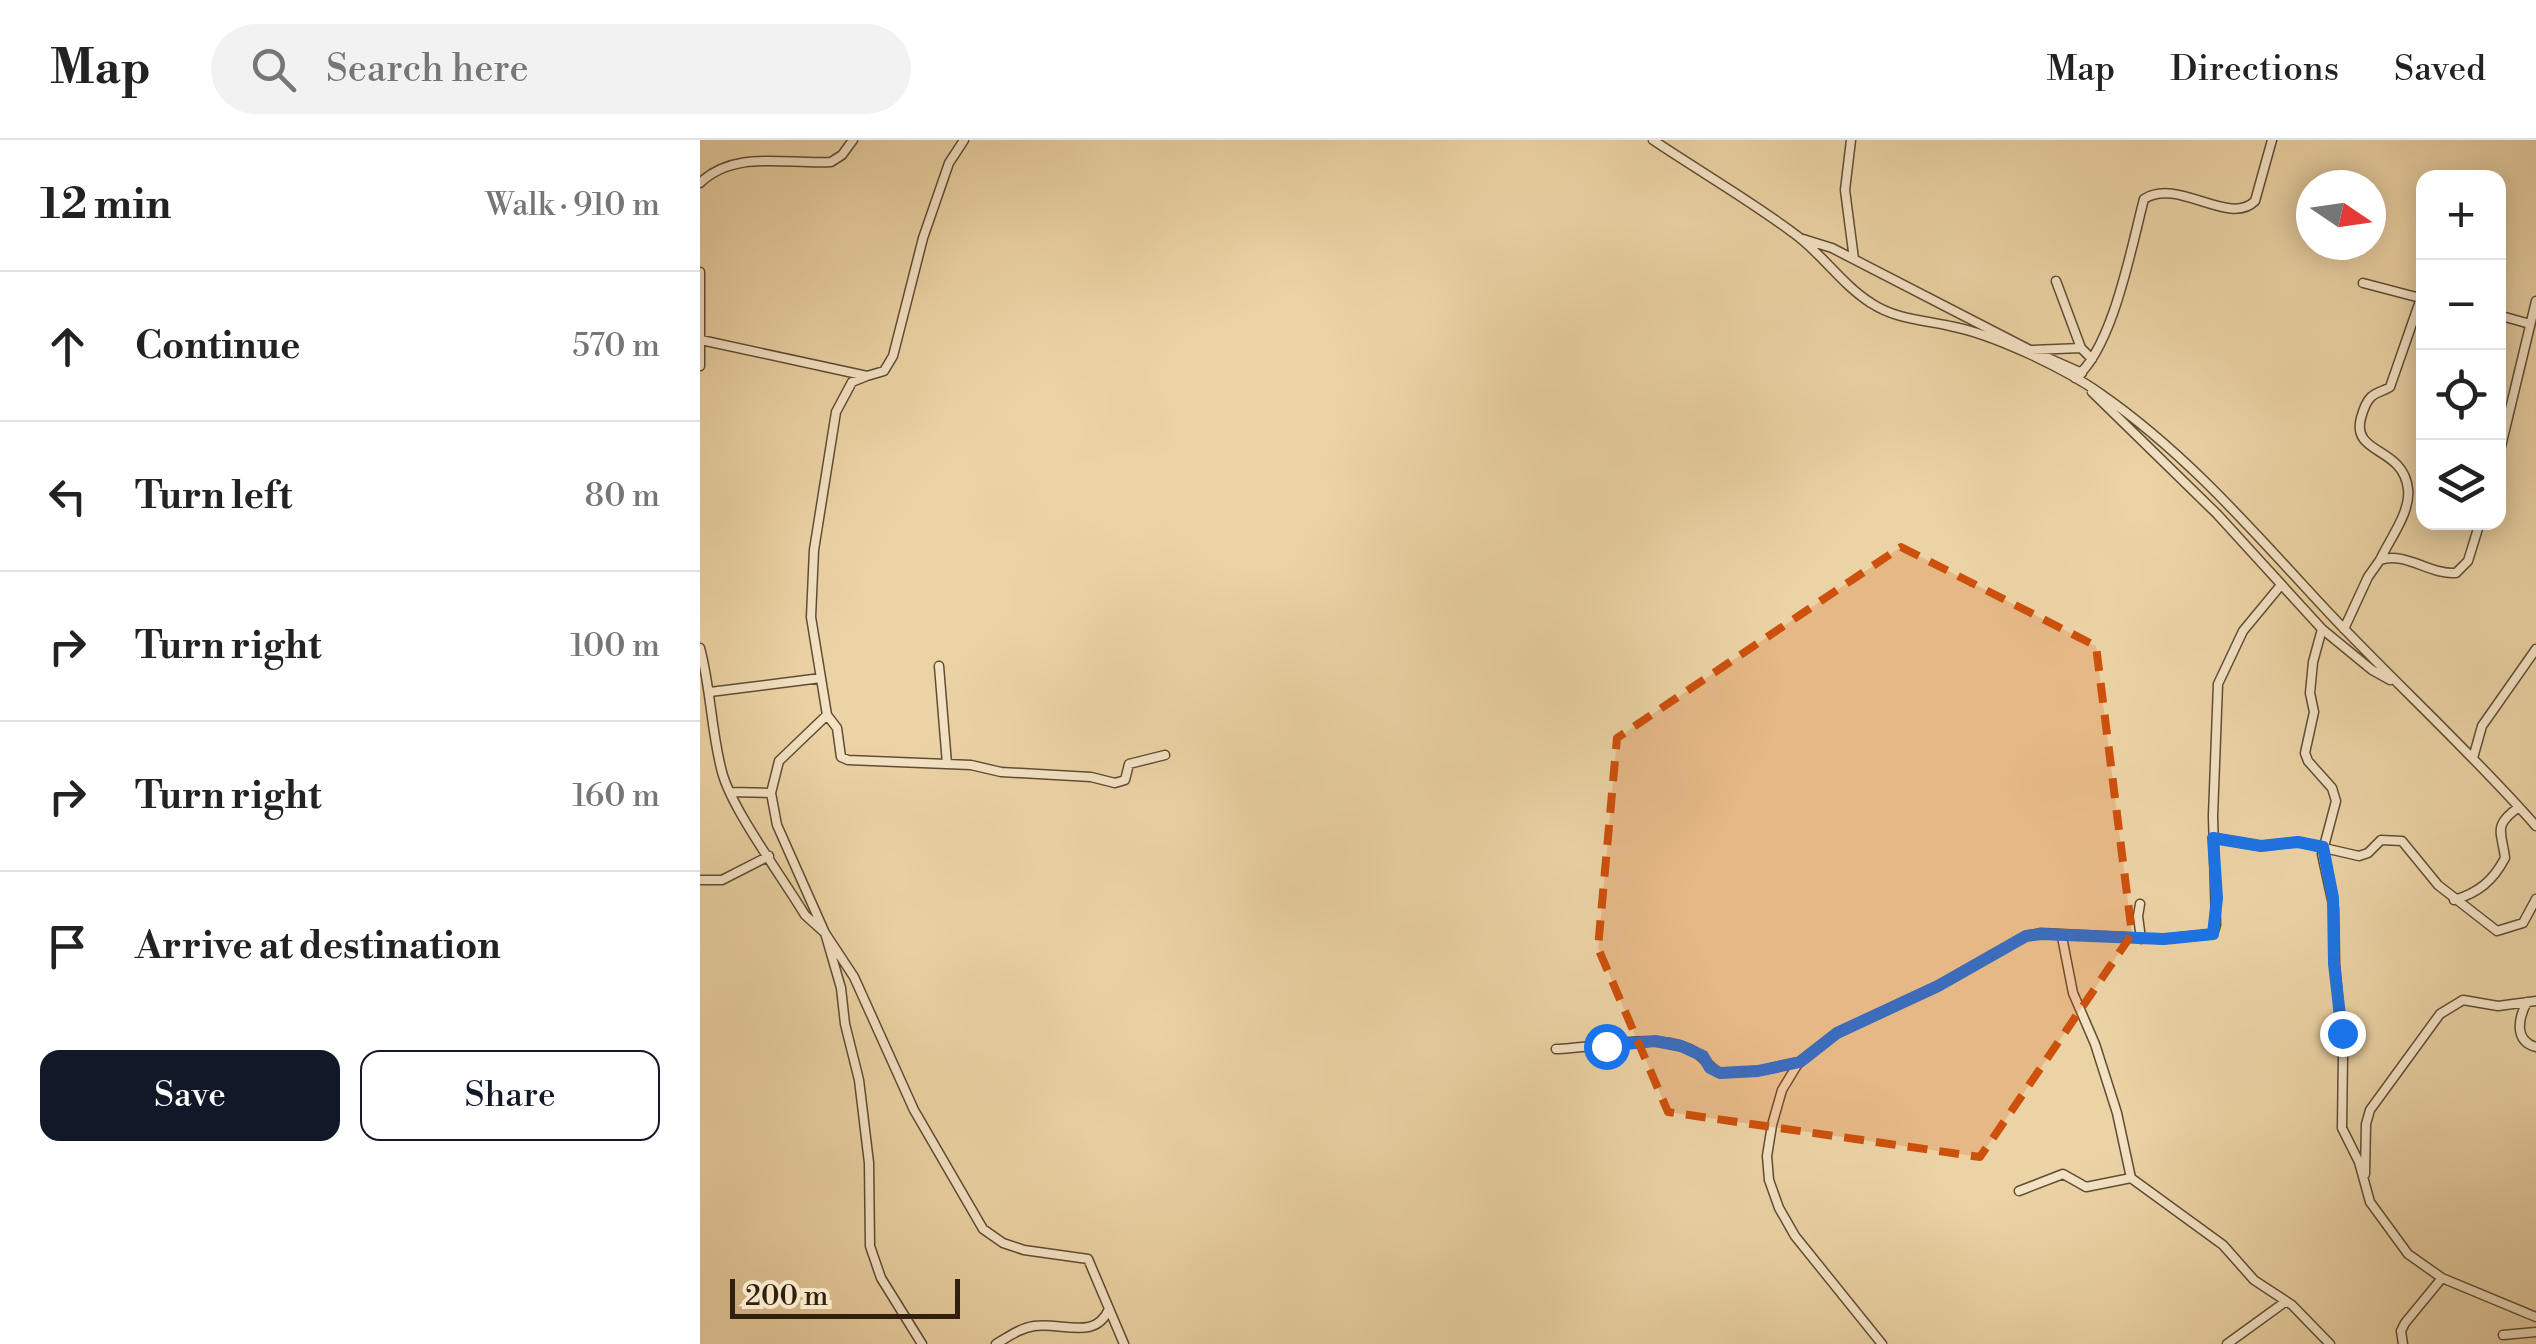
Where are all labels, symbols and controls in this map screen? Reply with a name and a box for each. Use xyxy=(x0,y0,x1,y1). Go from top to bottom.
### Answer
search box xyxy=(211,24,911,114)
text: Map xyxy=(50,39,151,99)
icon: search xyxy=(246,42,301,97)
text: Search here xyxy=(326,46,529,93)
text: Map xyxy=(2046,48,2115,91)
text: Directions xyxy=(2170,48,2339,91)
text: Saved xyxy=(2394,48,2486,91)
north arrow xyxy=(2296,170,2386,260)
map controls xyxy=(2416,170,2506,530)
button: + xyxy=(2416,170,2506,260)
text: 12 min xyxy=(40,179,171,232)
text: Walk · 910 m xyxy=(485,185,660,225)
button: − xyxy=(2416,260,2506,350)
icon: ahead xyxy=(40,319,95,374)
text: Continue xyxy=(135,323,300,370)
text: 570 m xyxy=(572,326,660,366)
button: locate xyxy=(2416,350,2506,440)
button: layers xyxy=(2416,440,2506,530)
icon: left xyxy=(40,469,95,524)
text: Turn left xyxy=(135,473,292,520)
text: 80 m xyxy=(585,476,660,516)
icon: right xyxy=(40,619,95,674)
text: Turn right xyxy=(135,623,321,670)
text: 100 m xyxy=(570,626,660,666)
icon: right xyxy=(40,769,95,824)
text: Turn right xyxy=(135,773,321,820)
text: 160 m xyxy=(572,776,660,816)
icon: arrive xyxy=(40,919,95,974)
text: Arrive at destination xyxy=(135,923,501,970)
route end xyxy=(2320,1011,2366,1057)
route start xyxy=(1584,1024,1630,1070)
button: Save xyxy=(40,1050,340,1141)
button: Share xyxy=(360,1050,660,1141)
scale bar xyxy=(730,1274,960,1318)
text: 200 m xyxy=(745,1279,828,1314)

